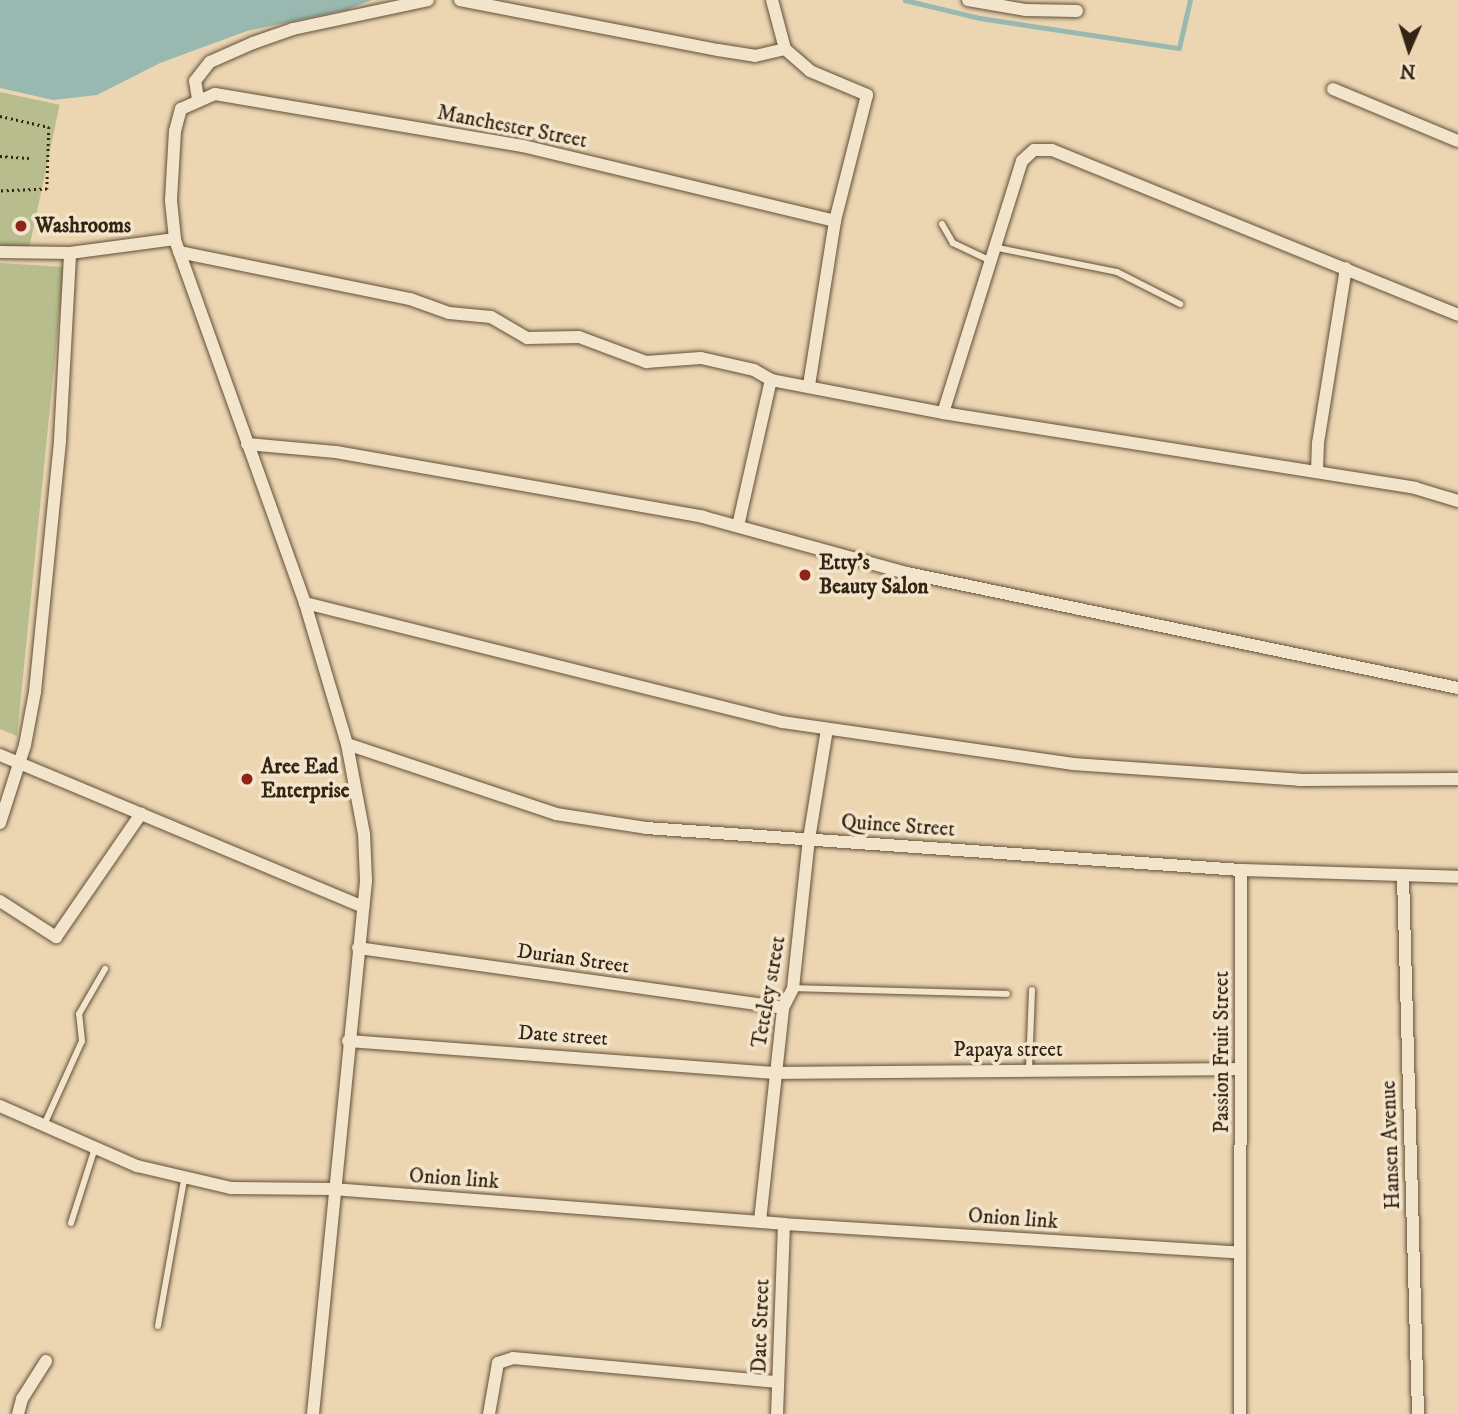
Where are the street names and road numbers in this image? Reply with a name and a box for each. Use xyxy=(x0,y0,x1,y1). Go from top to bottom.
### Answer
street label: Manchester Street xyxy=(435,100,589,154)
street label: Quince Street xyxy=(840,809,956,843)
street label: Teteley street xyxy=(747,934,791,1050)
street label: Durian Street xyxy=(515,939,631,979)
street label: Passion Fruit Street xyxy=(1209,971,1235,1133)
street label: Date street xyxy=(517,1020,609,1052)
street label: Papaya street xyxy=(953,1037,1063,1063)
street label: Hansen Avenue xyxy=(1376,1080,1406,1210)
street label: Onion link xyxy=(408,1163,500,1195)
street label: Onion link xyxy=(967,1203,1059,1235)
street label: Date Street xyxy=(747,1279,775,1373)

